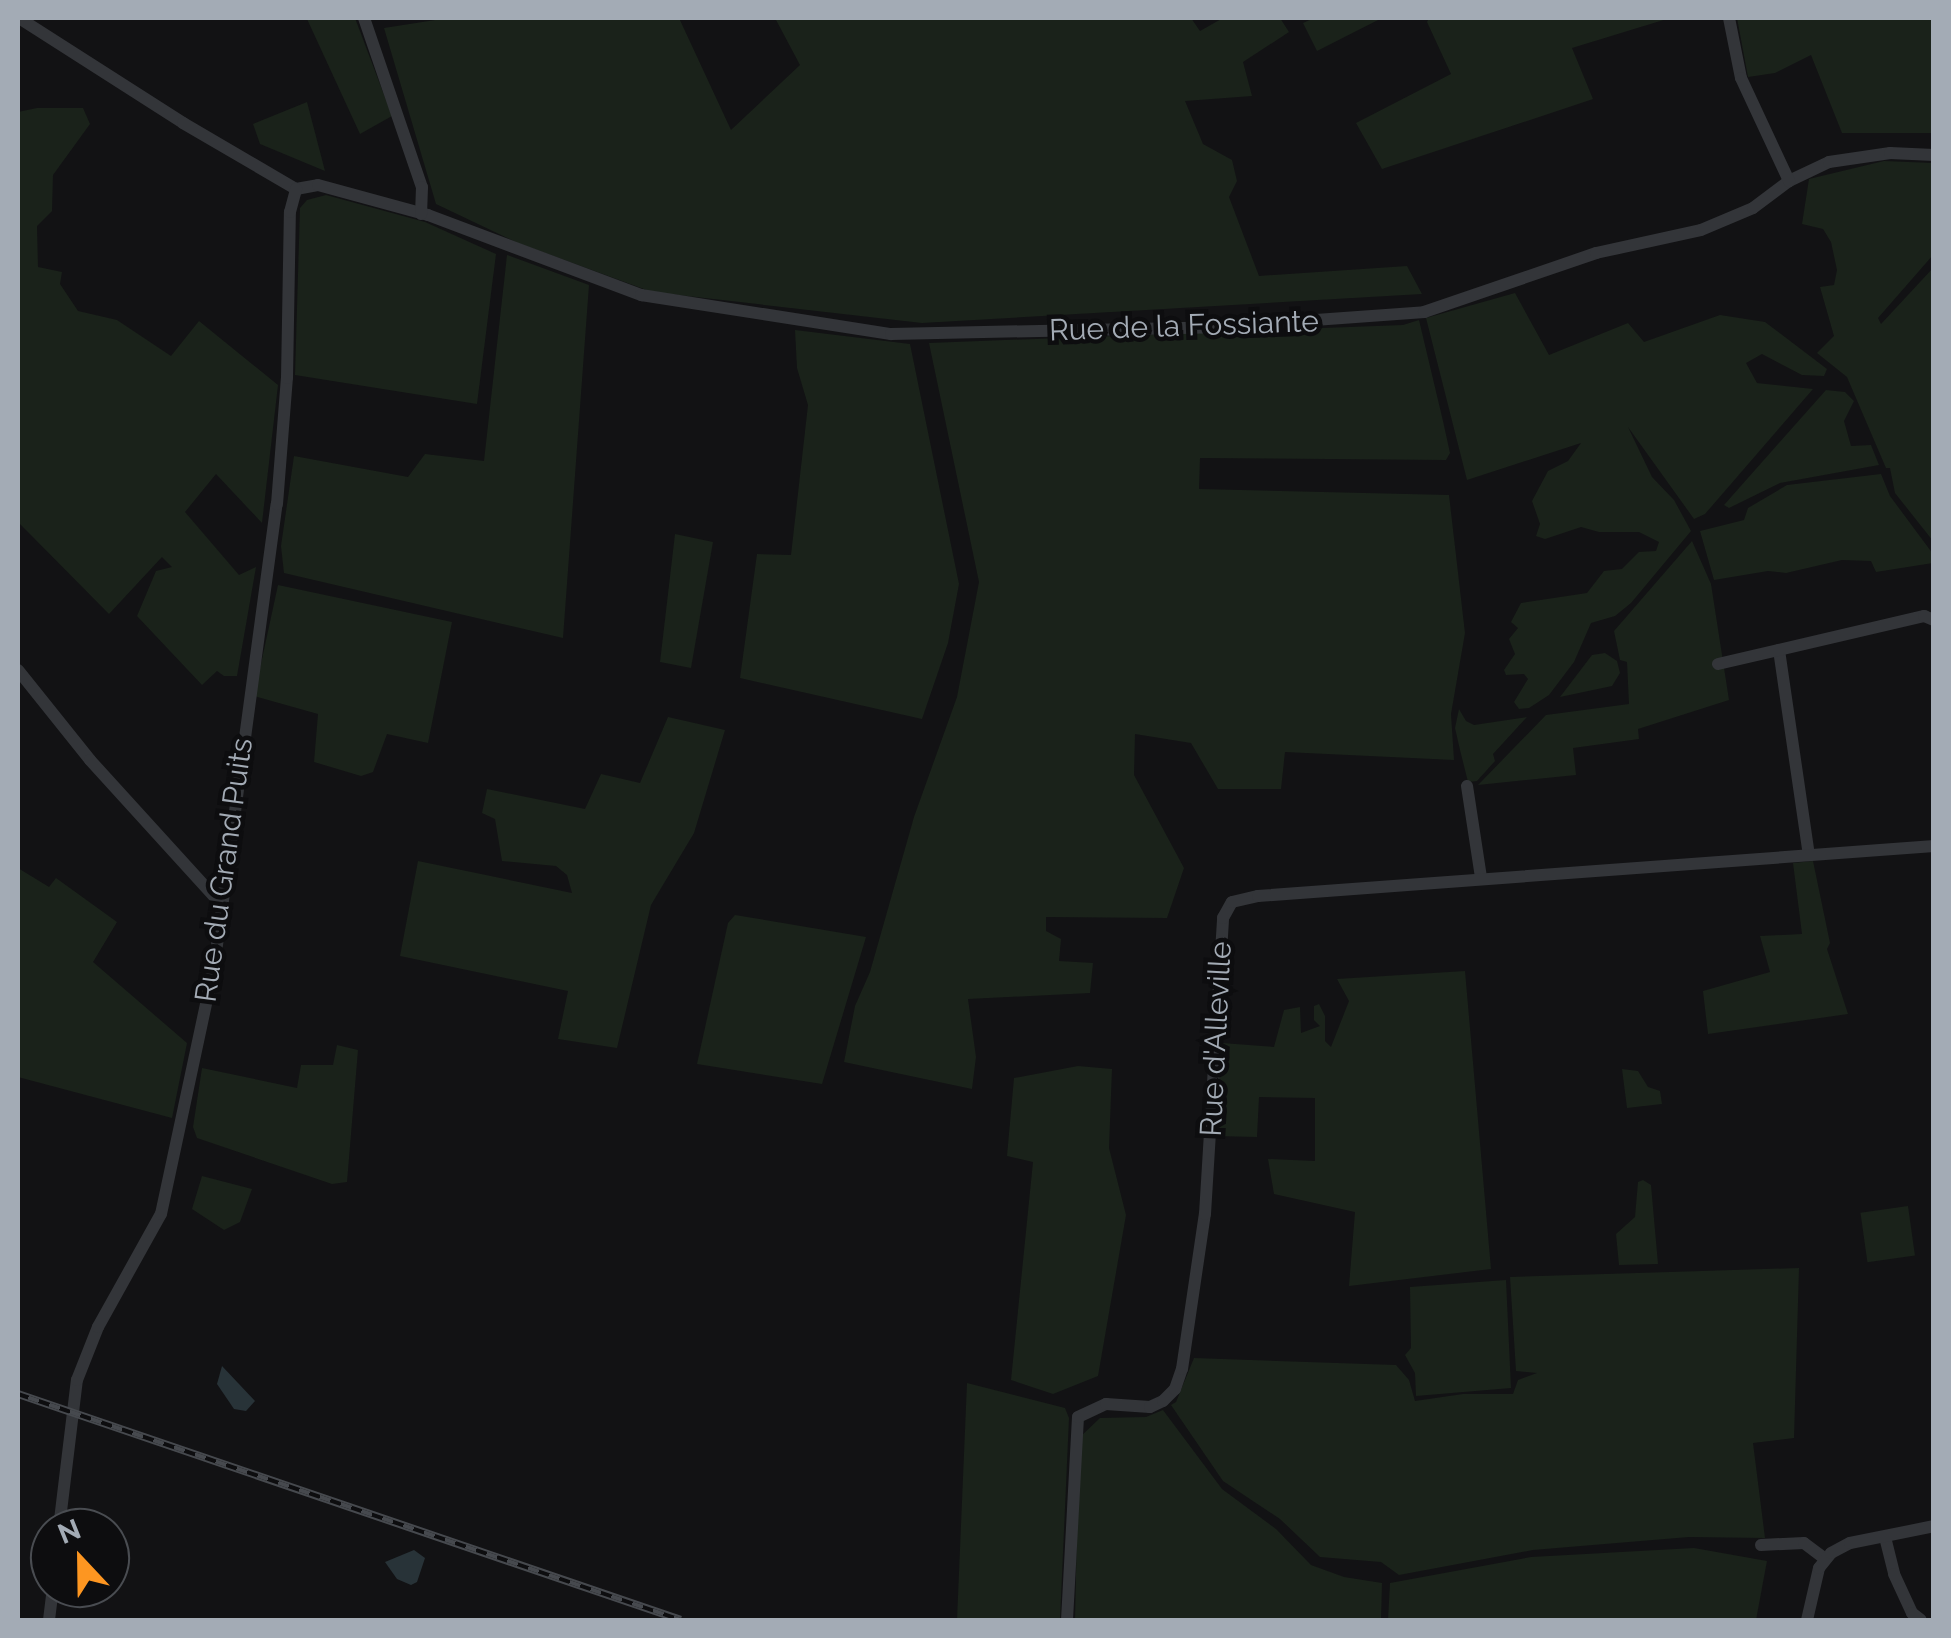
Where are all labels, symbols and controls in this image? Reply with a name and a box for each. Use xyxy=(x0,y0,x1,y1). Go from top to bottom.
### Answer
street label: Rue de la Fossiante xyxy=(1049,303,1319,349)
street label: Rue du Grand Puits xyxy=(188,736,260,1004)
street label: Rue d'Alleville xyxy=(1193,941,1239,1137)
north arrow xyxy=(30,1508,130,1608)
text: N xyxy=(53,1512,85,1551)

